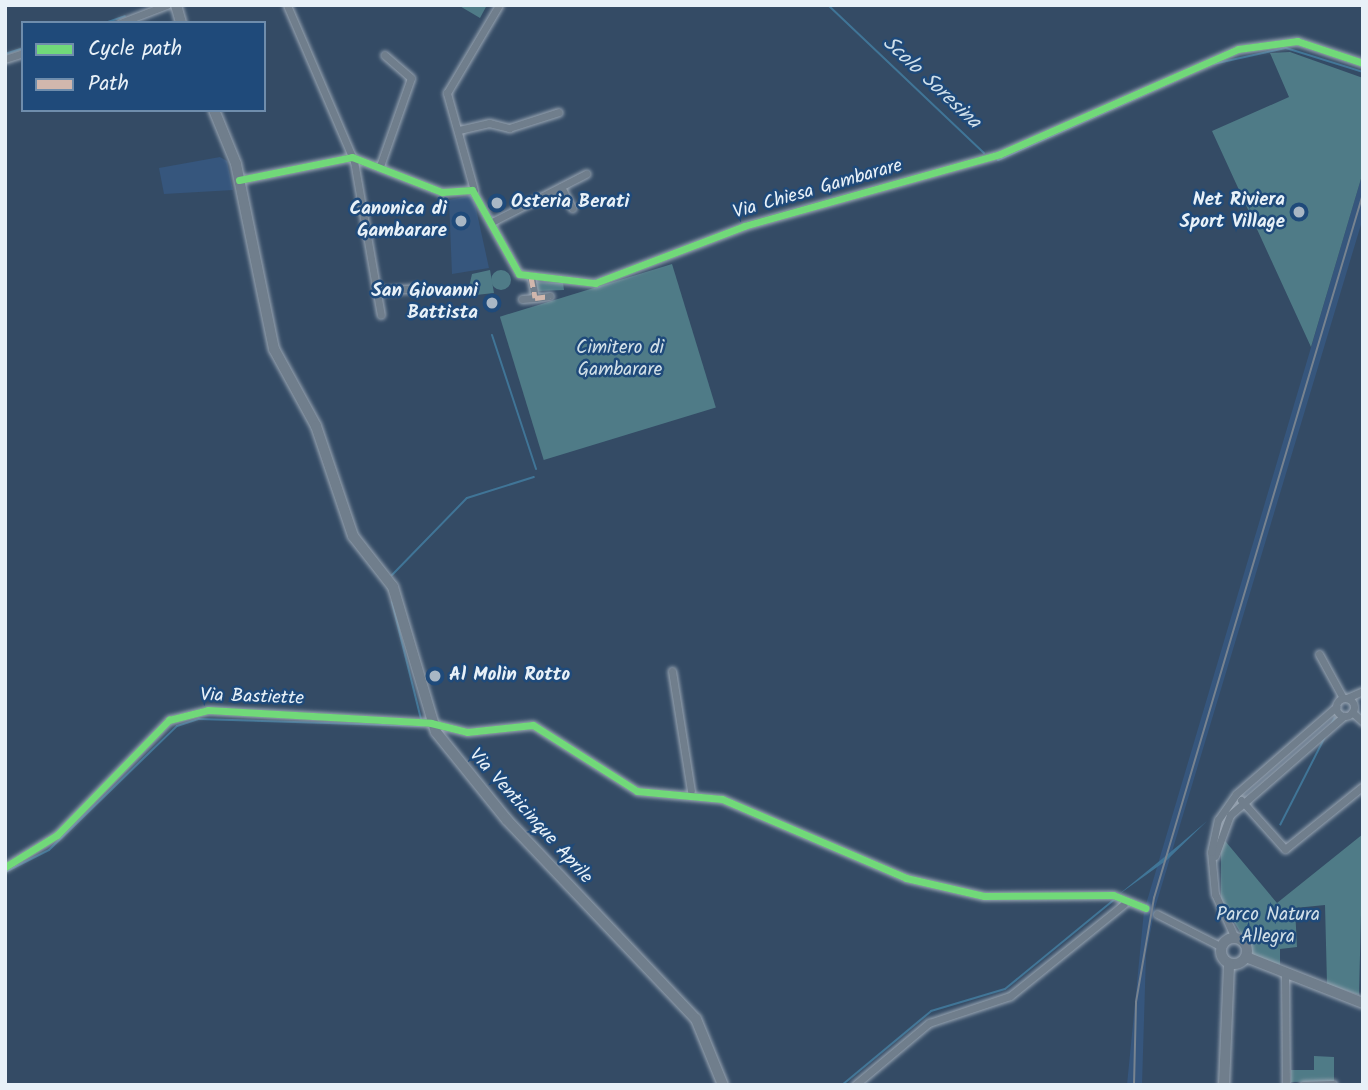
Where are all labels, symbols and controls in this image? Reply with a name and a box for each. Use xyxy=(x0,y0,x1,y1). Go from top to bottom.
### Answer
legend xyxy=(21,21,266,112)
water label: Scolo Soresina xyxy=(877,31,985,135)
text: Cycle path xyxy=(88,33,182,66)
text: Path xyxy=(88,68,129,101)
street label: Via Chiesa Gambarare xyxy=(731,155,905,225)
place label: Net Riviera Sport Village xyxy=(1180,190,1285,234)
place label: Osteria Berati xyxy=(511,192,630,214)
marker: Osteria Berati xyxy=(489,195,505,211)
place label: Canonica di Gambarare xyxy=(349,199,447,243)
marker: Net Riviera Sport Village xyxy=(1291,204,1307,220)
marker: Canonica di Gambarare xyxy=(453,213,469,229)
place label: San Giovanni Battista xyxy=(371,281,478,325)
marker: San Giovanni Battista xyxy=(484,295,500,311)
park label: Cimitero di Gambarare xyxy=(576,338,664,382)
place label: Al Molin Rotto xyxy=(449,665,570,687)
marker: Al Molin Rotto xyxy=(427,668,443,684)
street label: Via Bastiette xyxy=(200,685,304,711)
street label: Via Venticinque Aprile xyxy=(463,745,597,889)
park label: Parco Natura Allegra xyxy=(1216,905,1320,949)

